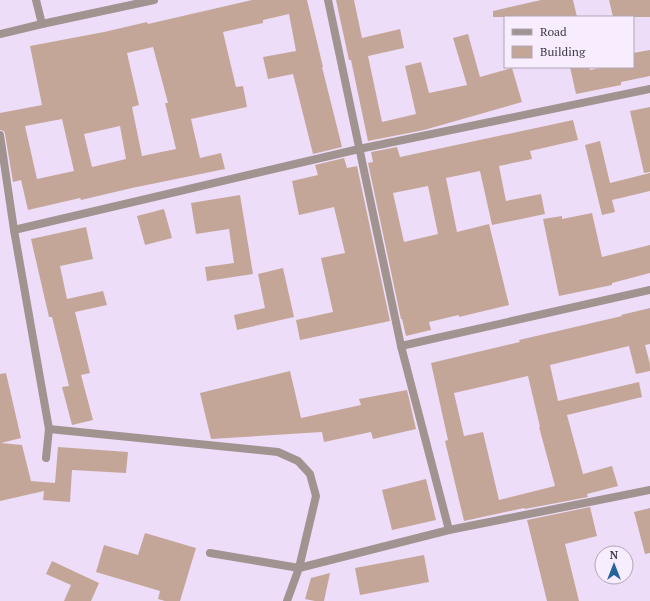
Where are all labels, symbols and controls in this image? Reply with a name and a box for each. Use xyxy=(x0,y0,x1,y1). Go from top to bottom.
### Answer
legend xyxy=(504,16,634,68)
text: Road xyxy=(540,24,567,39)
text: Building xyxy=(540,44,586,59)
north arrow xyxy=(594,545,634,585)
text: N xyxy=(610,548,619,562)

